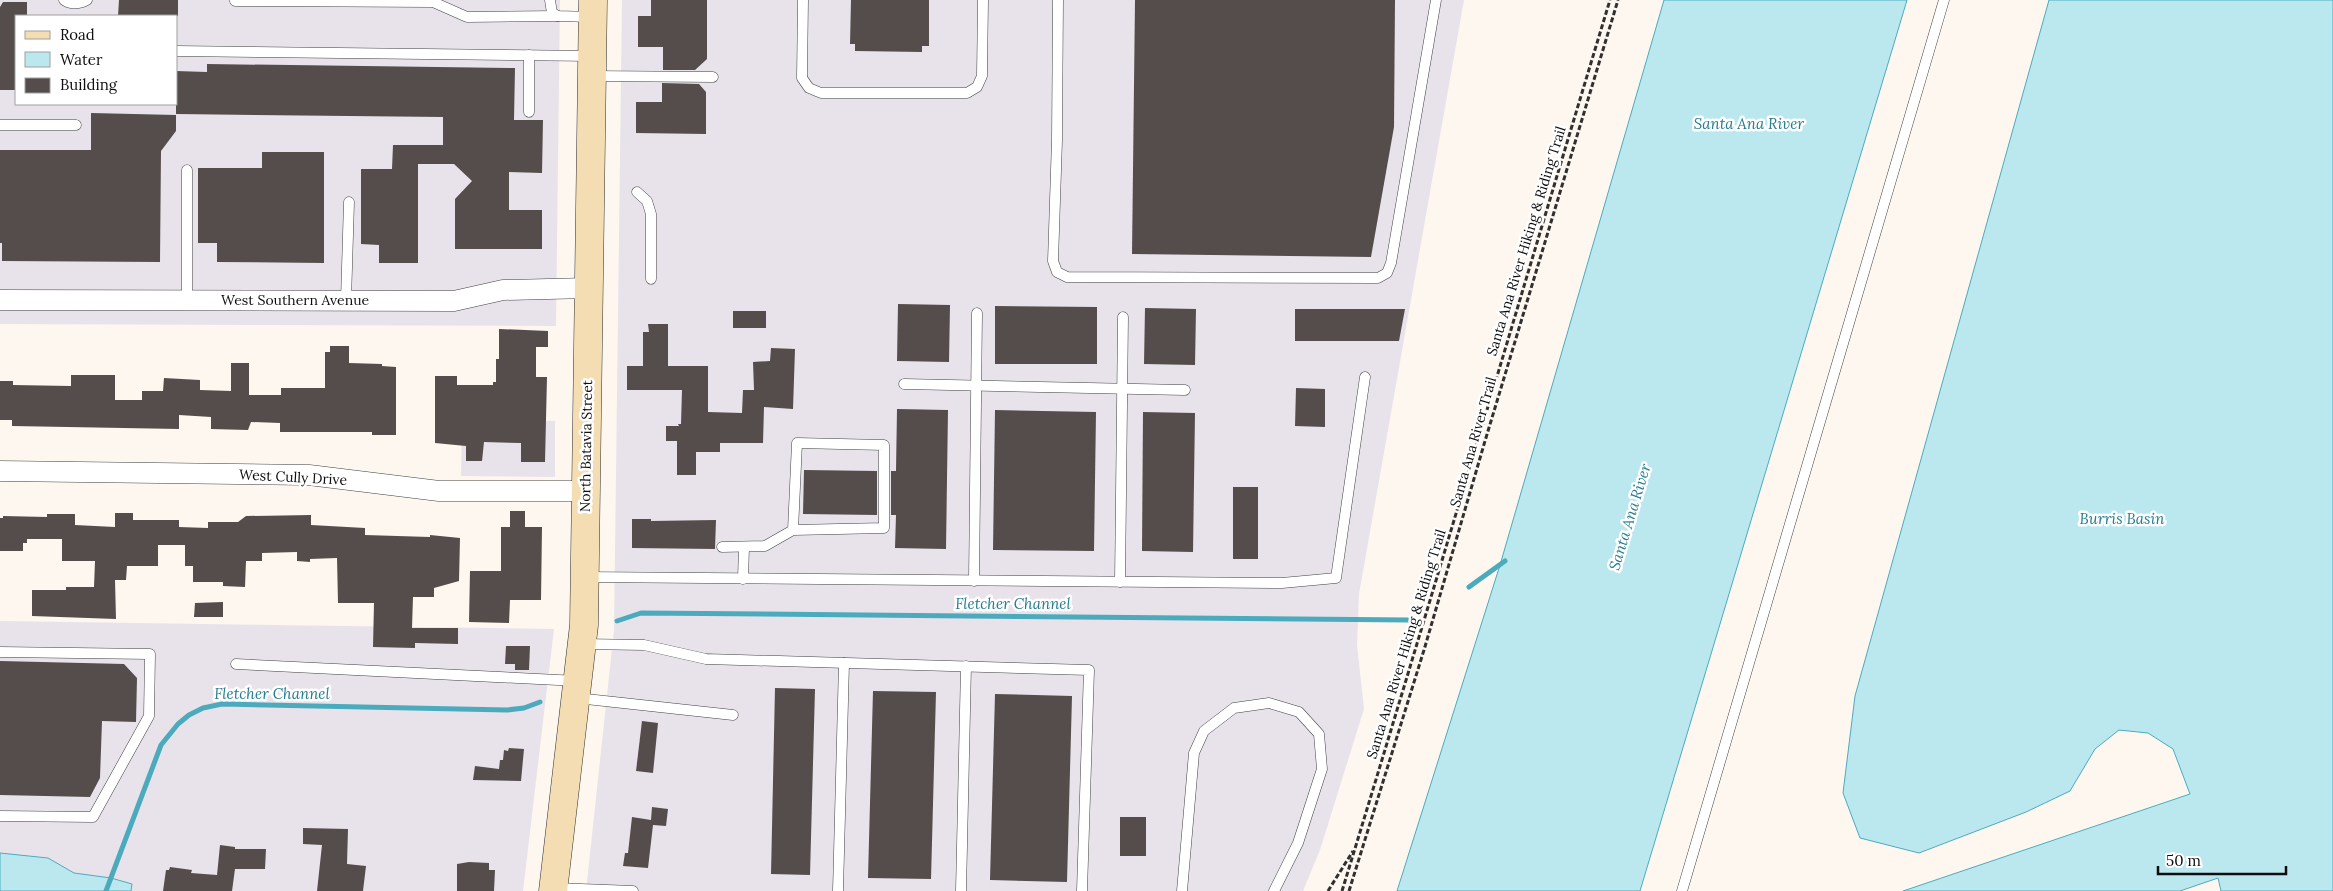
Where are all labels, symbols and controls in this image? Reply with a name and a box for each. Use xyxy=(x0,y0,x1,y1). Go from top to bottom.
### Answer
legend xyxy=(15,15,178,105)
text: Road xyxy=(60,25,95,44)
text: Water xyxy=(60,50,103,69)
text: Building xyxy=(60,75,118,94)
water label: Santa Ana River xyxy=(1694,114,1804,133)
street label: Santa Ana River Hiking & Riding Trail xyxy=(1482,124,1570,358)
street label: West Southern Avenue xyxy=(221,291,369,309)
street label: Santa Ana River Trail xyxy=(1446,375,1500,509)
street label: North Batavia Street xyxy=(576,379,596,512)
water label: Santa Ana River xyxy=(1604,461,1655,572)
street label: West Cully Drive xyxy=(238,465,348,489)
water label: Burris Basin xyxy=(2079,509,2165,528)
street label: Santa Ana River Hiking & Riding Trail xyxy=(1362,527,1450,761)
water label: Fletcher Channel xyxy=(955,594,1072,613)
water label: Fletcher Channel xyxy=(214,684,331,703)
scale bar xyxy=(2158,844,2286,876)
text: 50 m xyxy=(2166,851,2201,870)

